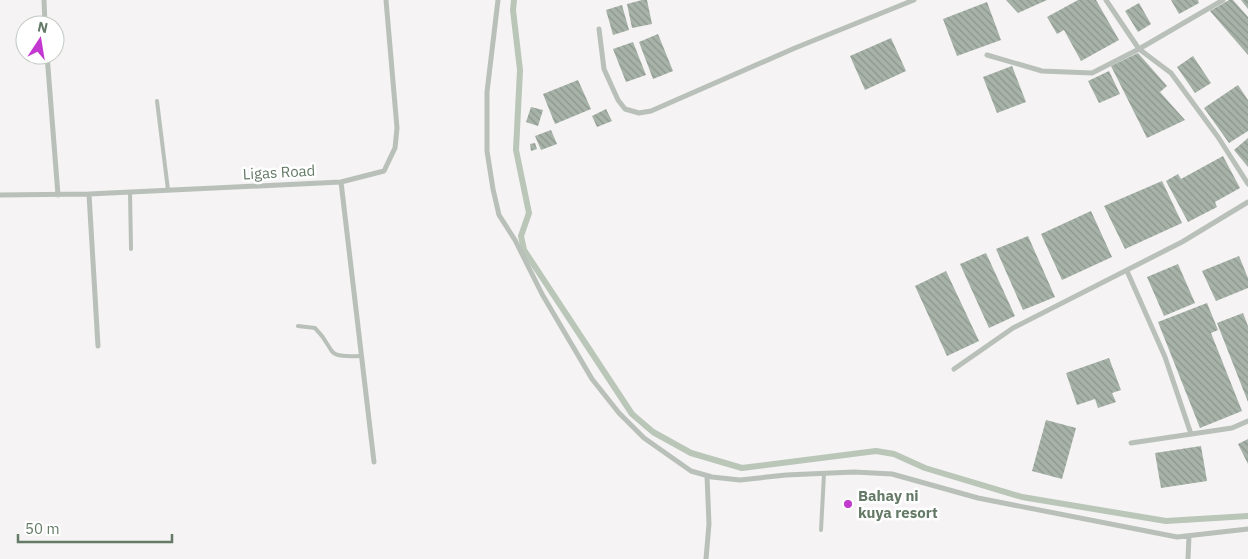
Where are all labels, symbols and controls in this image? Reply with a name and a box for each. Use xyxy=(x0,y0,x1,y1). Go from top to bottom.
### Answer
north arrow xyxy=(15,15,65,65)
text: N xyxy=(36,17,50,37)
street label: Ligas Road xyxy=(242,161,316,183)
place label: Bahay ni kuya resort xyxy=(858,486,938,522)
marker: Bahay ni kuya resort xyxy=(842,498,854,510)
scale bar xyxy=(18,512,171,544)
text: 50 m xyxy=(25,519,60,538)

